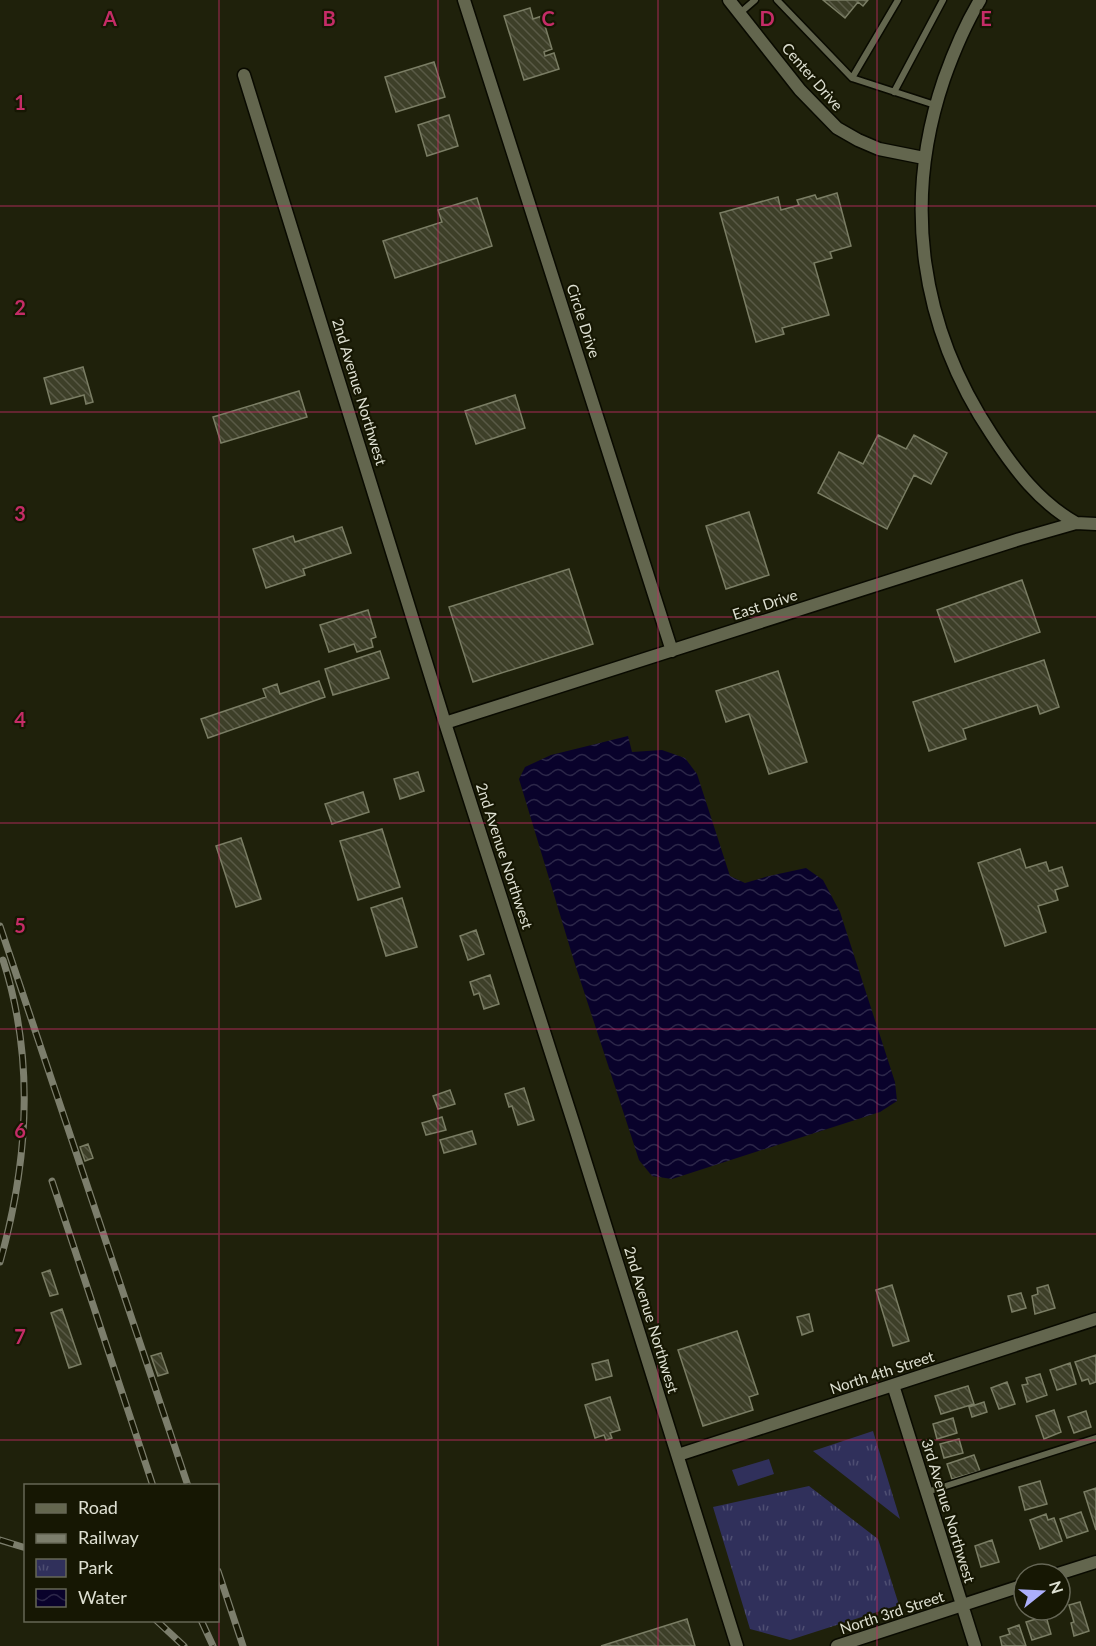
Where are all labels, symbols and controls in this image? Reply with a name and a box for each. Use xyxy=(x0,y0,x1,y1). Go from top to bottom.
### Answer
text: A xyxy=(102,6,117,30)
text: B xyxy=(322,6,336,30)
text: C xyxy=(541,6,555,30)
text: D xyxy=(759,6,775,30)
text: E xyxy=(980,6,992,30)
street label: Center Drive xyxy=(778,39,847,114)
text: 1 xyxy=(14,90,26,114)
street label: Circle Drive xyxy=(563,281,604,360)
text: 2 xyxy=(14,295,26,319)
street label: 2nd Avenue Northwest xyxy=(329,316,391,468)
text: 3 xyxy=(14,501,26,525)
street label: East Drive xyxy=(730,585,800,623)
text: 4 xyxy=(14,707,26,731)
street label: 2nd Avenue Northwest xyxy=(473,780,537,932)
text: 5 xyxy=(14,913,26,937)
text: 6 xyxy=(14,1118,26,1142)
street label: 2nd Avenue Northwest xyxy=(621,1244,683,1396)
text: 7 xyxy=(14,1324,26,1348)
street label: North 4th Street xyxy=(827,1347,937,1397)
street label: 3rd Avenue Northwest xyxy=(918,1437,980,1585)
legend xyxy=(24,1484,219,1622)
text: Road xyxy=(78,1496,118,1518)
text: Railway xyxy=(78,1526,139,1548)
text: Park xyxy=(78,1556,114,1578)
north arrow xyxy=(1012,1562,1072,1622)
text: N xyxy=(1046,1578,1068,1596)
text: Water xyxy=(78,1586,127,1608)
street label: North 3rd Street xyxy=(837,1587,947,1637)

